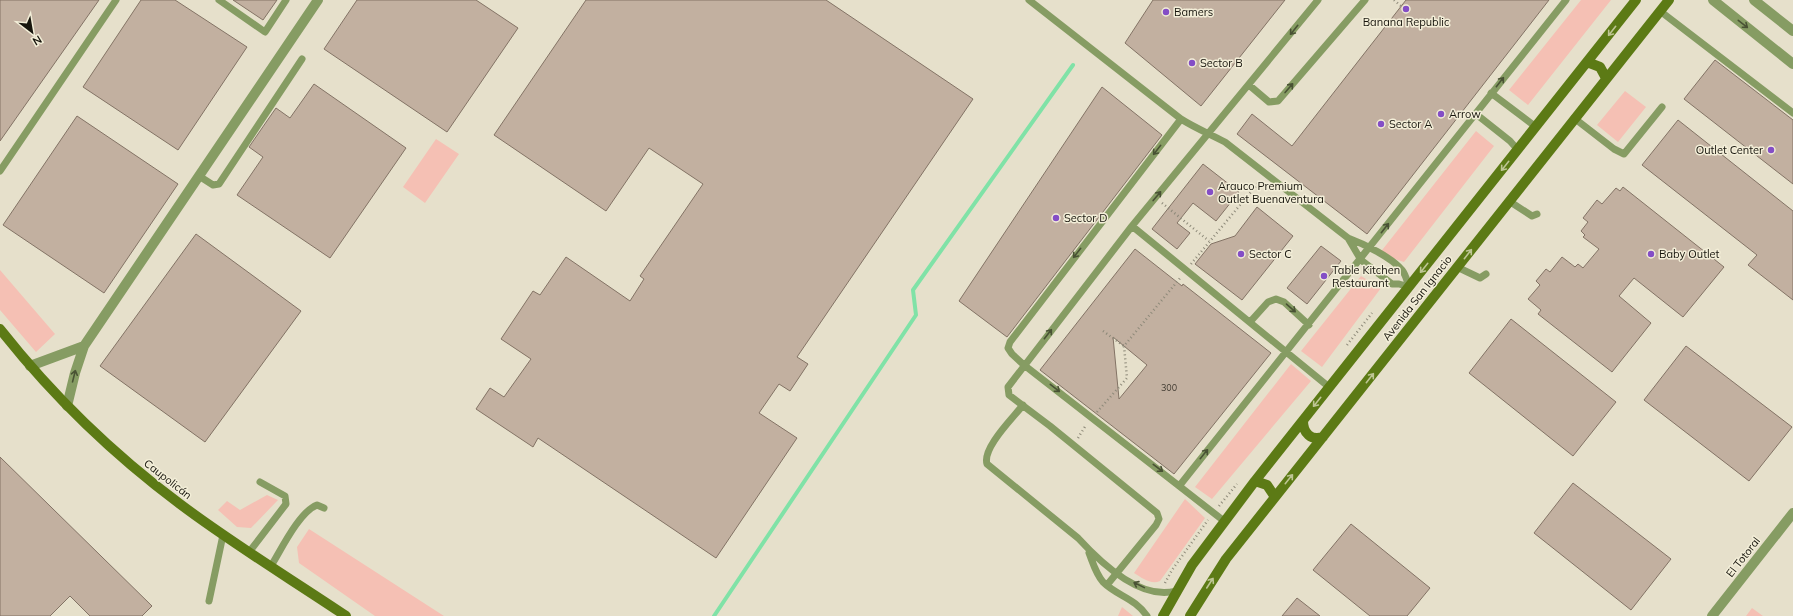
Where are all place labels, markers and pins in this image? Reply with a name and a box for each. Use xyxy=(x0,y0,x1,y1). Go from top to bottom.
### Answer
marker: Banana Republic xyxy=(1401,4,1411,14)
place label: Bamers xyxy=(1174,5,1213,19)
marker: Bamers xyxy=(1161,7,1171,17)
place label: Banana Republic xyxy=(1363,15,1450,29)
place label: Sector B xyxy=(1200,56,1243,70)
marker: Sector B xyxy=(1187,58,1197,68)
place label: Arrow xyxy=(1449,107,1481,121)
marker: Arrow xyxy=(1436,109,1446,119)
place label: Sector A xyxy=(1389,117,1432,131)
marker: Sector A xyxy=(1376,119,1386,129)
place label: Outlet Center xyxy=(1696,143,1763,157)
marker: Outlet Center xyxy=(1766,145,1776,155)
place label: Arauco Premium Outlet Buenaventura xyxy=(1218,179,1324,206)
marker: Arauco Premium Outlet Buenaventura xyxy=(1205,187,1215,197)
place label: Sector D xyxy=(1064,211,1107,225)
marker: Sector D xyxy=(1051,213,1061,223)
place label: Sector C xyxy=(1249,247,1292,261)
place label: Baby Outlet xyxy=(1659,247,1720,261)
marker: Sector C xyxy=(1236,249,1246,259)
marker: Baby Outlet xyxy=(1646,249,1656,259)
place label: Table Kitchen Restaurant xyxy=(1332,263,1400,290)
marker: Table Kitchen Restaurant xyxy=(1319,271,1329,281)

